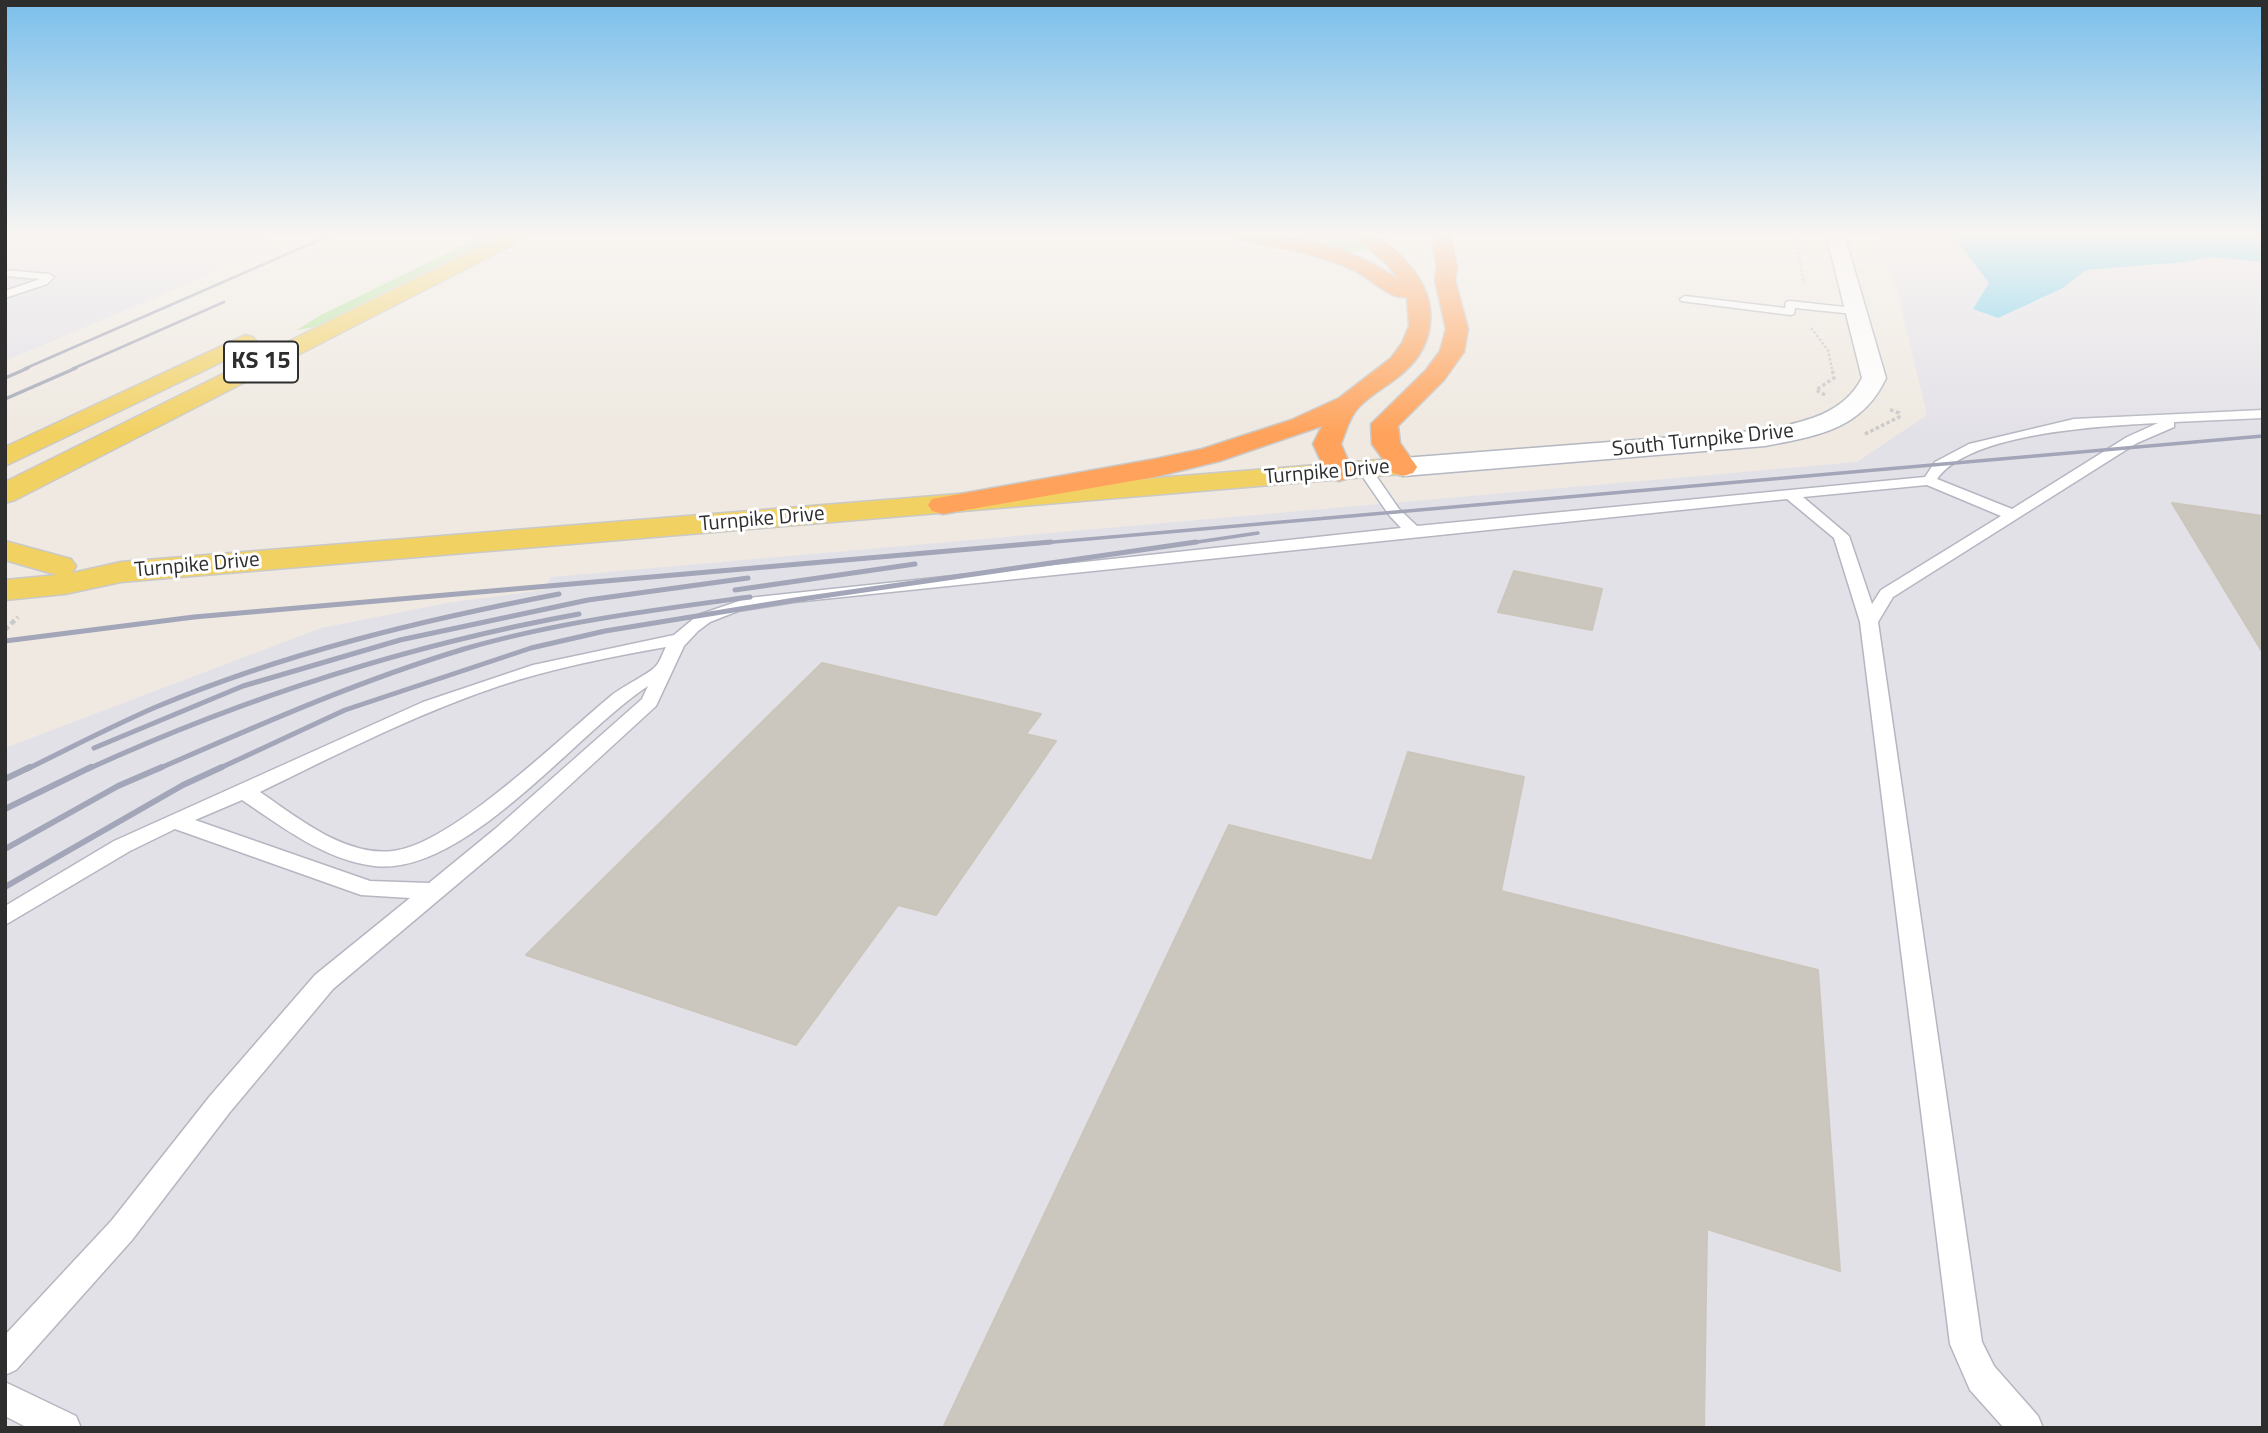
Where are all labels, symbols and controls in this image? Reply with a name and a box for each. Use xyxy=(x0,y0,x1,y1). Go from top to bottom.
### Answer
road number: KS 15 xyxy=(224,342,298,382)
street label: South Turnpike Drive xyxy=(1611,419,1795,463)
street label: Turnpike Drive xyxy=(1263,455,1391,491)
street label: Turnpike Drive xyxy=(698,502,826,538)
street label: Turnpike Drive xyxy=(133,548,261,584)

